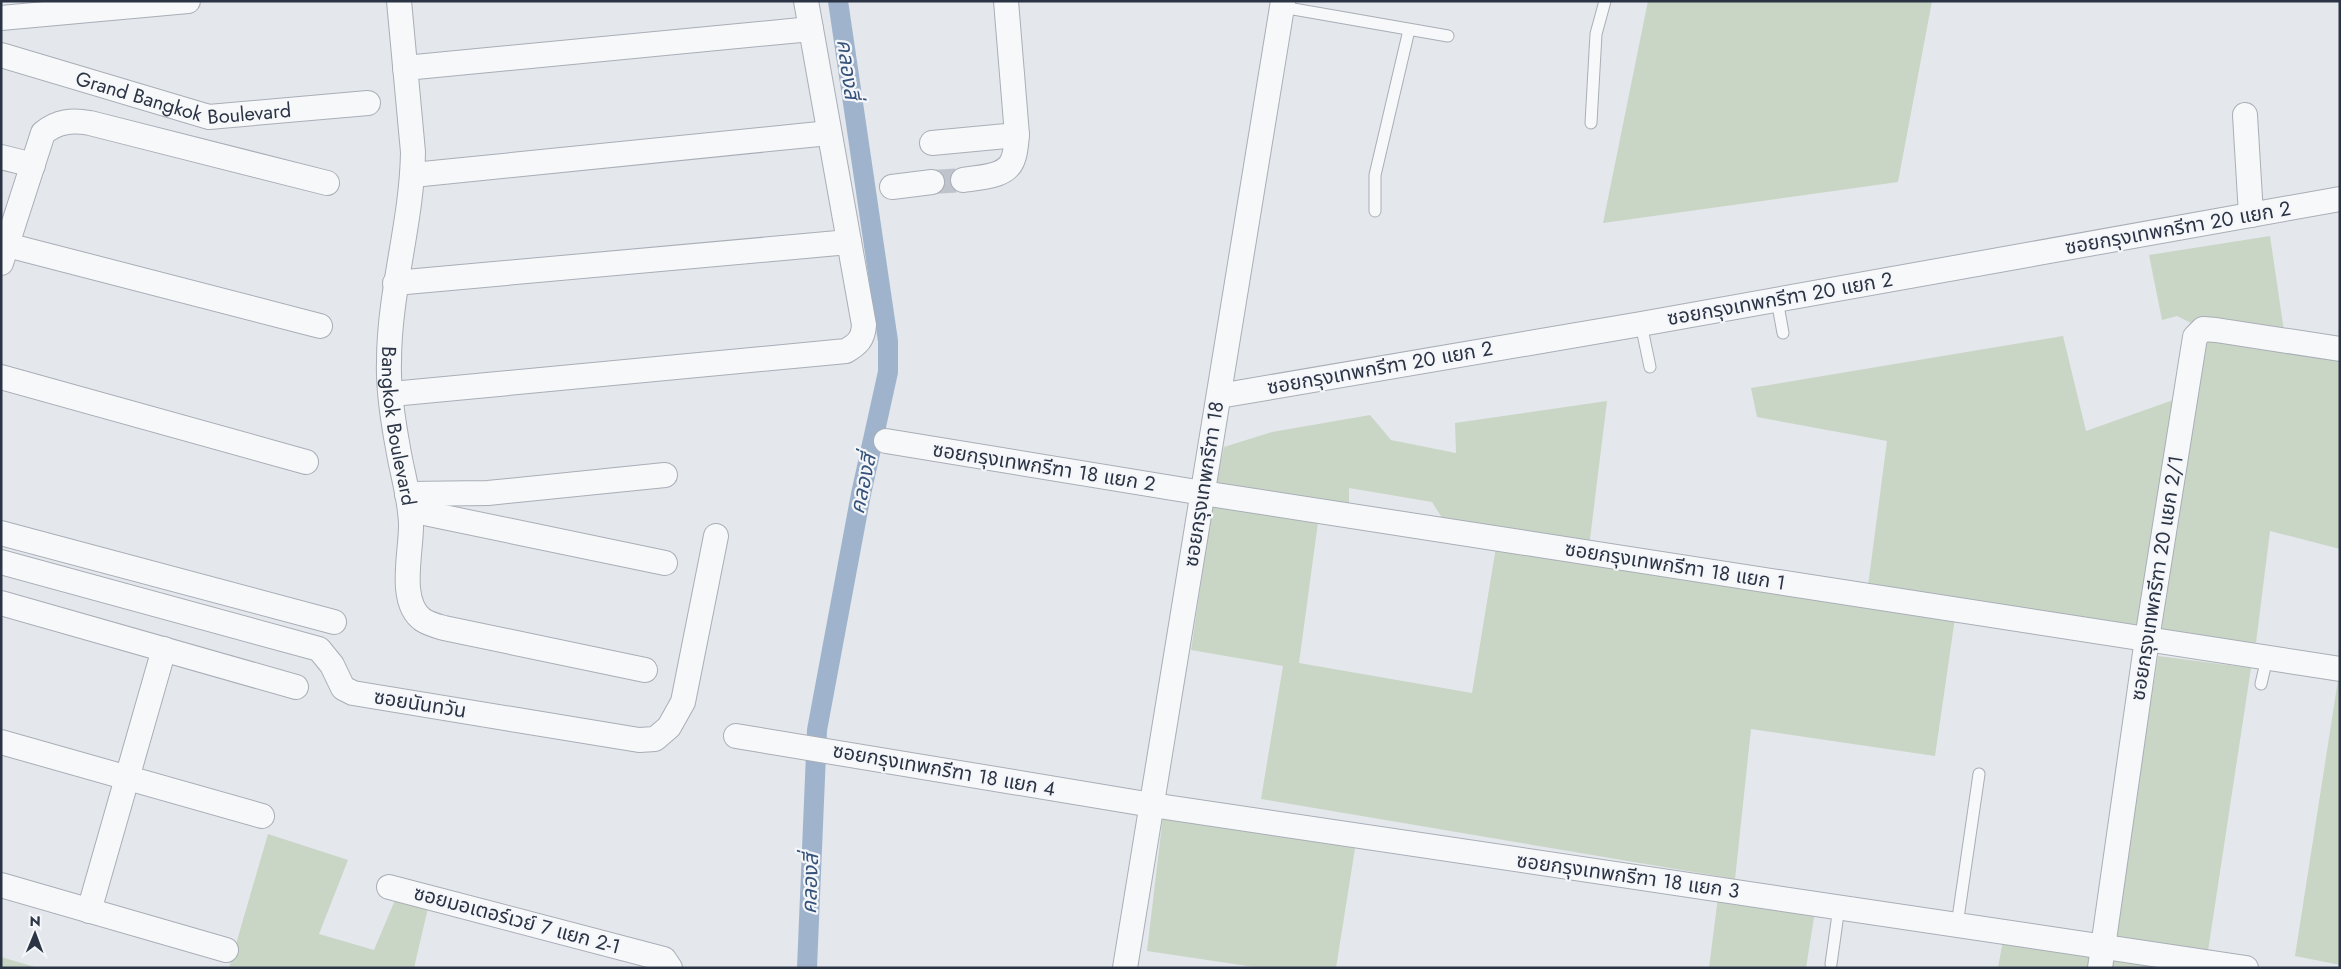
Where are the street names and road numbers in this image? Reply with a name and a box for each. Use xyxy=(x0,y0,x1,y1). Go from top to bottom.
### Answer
street label: Grand Bangkok Boulevard xyxy=(72,64,292,132)
street label: ซอยกรุงเทพกรีฑา 20 แยก 2 xyxy=(2063,194,2293,262)
street label: ซอยกรุงเทพกรีฑา 20 แยก 2 xyxy=(1665,265,1895,333)
street label: ซอยกรุงเทพกรีฑา 20 แยก 2 xyxy=(1265,334,1495,402)
street label: Bangkok Boulevard xyxy=(374,346,424,508)
street label: ซอยกรุงเทพกรีฑา 18 xyxy=(1177,399,1231,569)
street label: ซอยกรุงเทพกรีฑา 18 แยก 2 xyxy=(930,435,1158,499)
street label: ซอยกรุงเทพกรีฑา 20 แยก 2/1 xyxy=(2123,453,2191,703)
street label: ซอยกรุงเทพกรีฑา 18 แยก 1 xyxy=(1563,534,1787,598)
street label: ซอยนันทวัน xyxy=(372,682,468,726)
street label: ซอยกรุงเทพกรีฑา 18 แยก 4 xyxy=(830,736,1058,804)
street label: ซอยกรุงเทพกรีฑา 18 แยก 3 xyxy=(1515,846,1741,906)
street label: ซอยมอเตอร์เวย์ 7 แยก 2-1 xyxy=(410,878,624,962)

